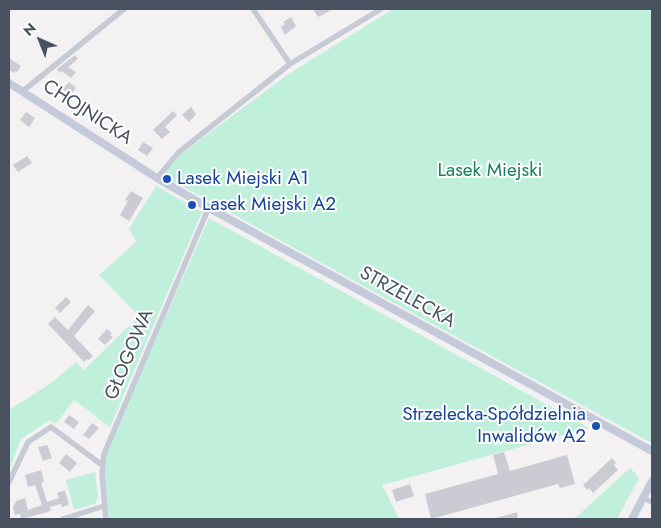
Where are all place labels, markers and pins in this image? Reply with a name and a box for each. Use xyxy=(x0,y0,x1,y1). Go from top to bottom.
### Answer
place label: Lasek Miejski A1 xyxy=(177,168,309,190)
marker: Lasek Miejski A1 xyxy=(161,173,173,185)
place label: Lasek Miejski A2 xyxy=(202,194,336,216)
marker: Lasek Miejski A2 xyxy=(186,199,198,211)
place label: Strzelecka-Spółdzielnia Inwalidów A2 xyxy=(402,404,586,448)
marker: Strzelecka-Spółdzielnia Inwalidów A2 xyxy=(590,420,602,432)

